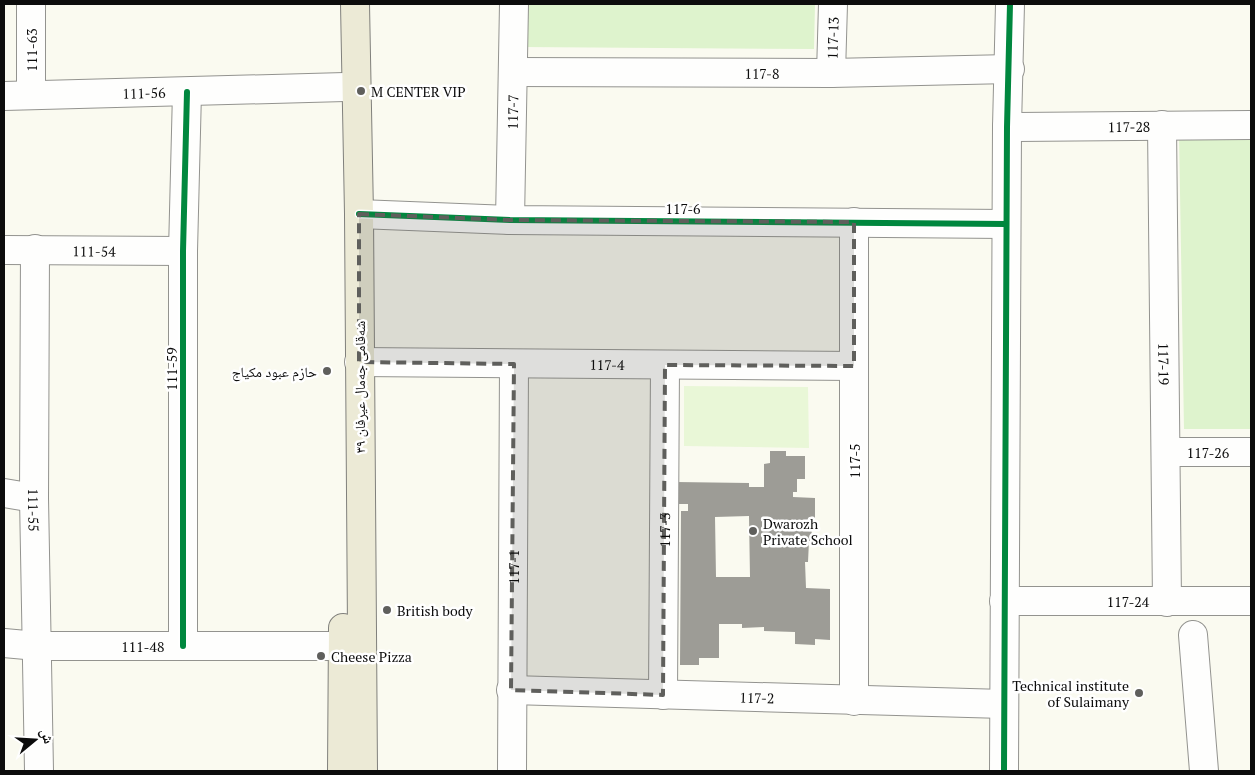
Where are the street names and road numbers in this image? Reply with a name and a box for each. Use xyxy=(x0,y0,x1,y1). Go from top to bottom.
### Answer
street label: 117-13 xyxy=(822,16,842,60)
street label: 111-63 xyxy=(22,28,41,72)
street label: 117-8 xyxy=(744,63,780,82)
street label: 111-56 xyxy=(122,82,166,102)
street label: 117-7 xyxy=(502,94,522,130)
street label: 117-28 xyxy=(1108,116,1150,136)
street label: 117-6 xyxy=(665,199,701,218)
street label: 111-54 xyxy=(72,241,116,260)
street label: شەقامی جەمال عیرفان ٣٩ xyxy=(350,321,369,453)
street label: 117-19 xyxy=(1155,343,1174,385)
street label: 111-59 xyxy=(162,347,181,391)
street label: 117-4 xyxy=(589,354,625,374)
street label: 117-5 xyxy=(845,443,864,479)
street label: 117-26 xyxy=(1187,443,1230,462)
street label: 111-55 xyxy=(24,488,44,532)
street label: 117-3 xyxy=(654,512,674,548)
street label: 117-1 xyxy=(503,549,523,585)
street label: 117-24 xyxy=(1107,592,1150,611)
street label: 111-48 xyxy=(121,637,165,656)
street label: 117-2 xyxy=(739,687,775,707)

